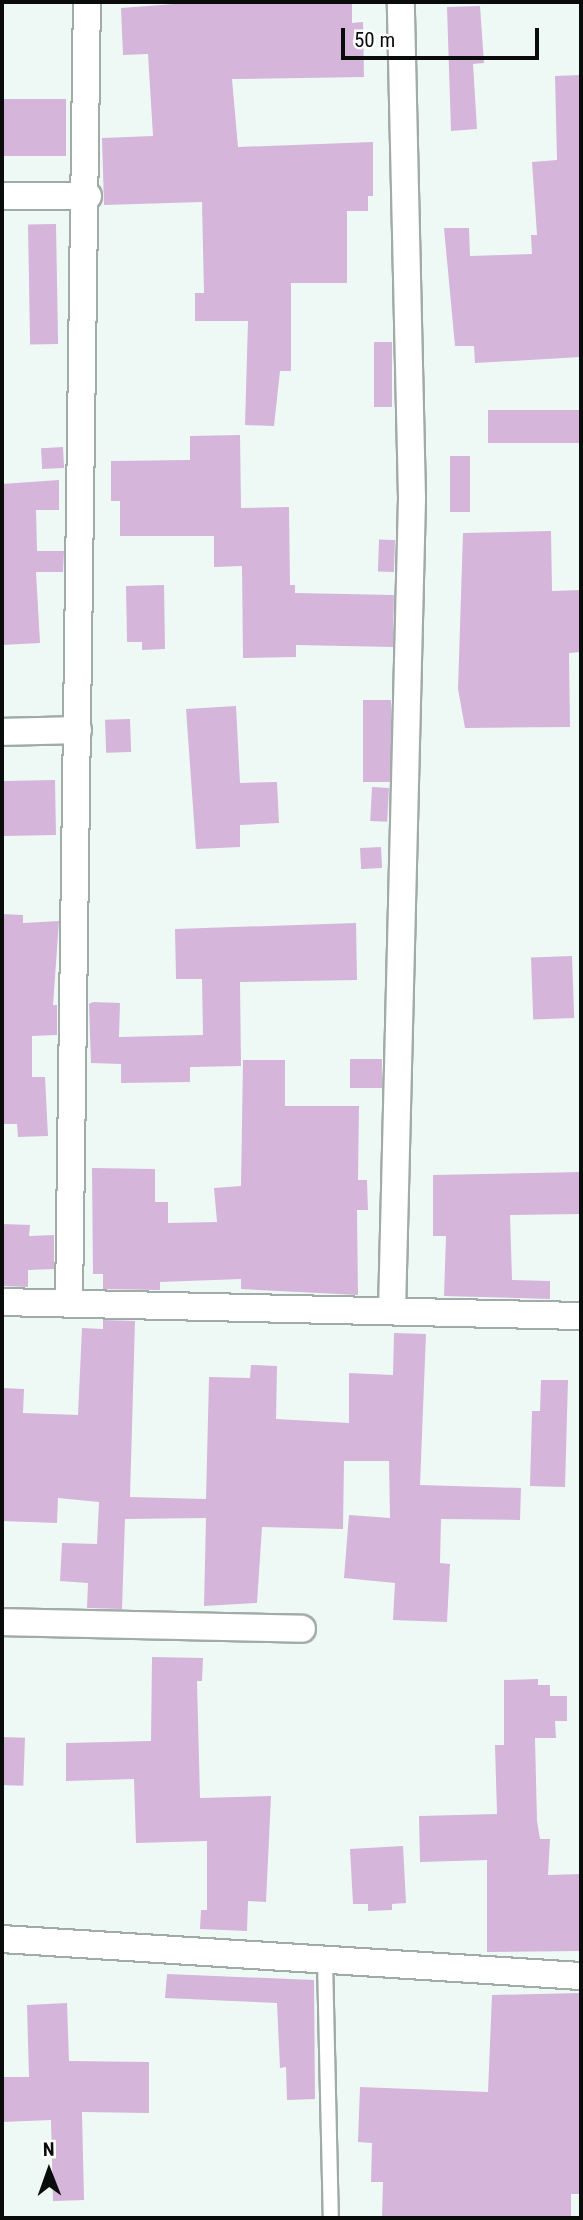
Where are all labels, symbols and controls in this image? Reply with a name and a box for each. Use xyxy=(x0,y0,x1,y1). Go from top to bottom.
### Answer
scale bar xyxy=(345,14,543,58)
text: 50 m xyxy=(354,28,395,52)
north arrow xyxy=(14,2136,84,2206)
text: N xyxy=(43,2138,55,2161)

